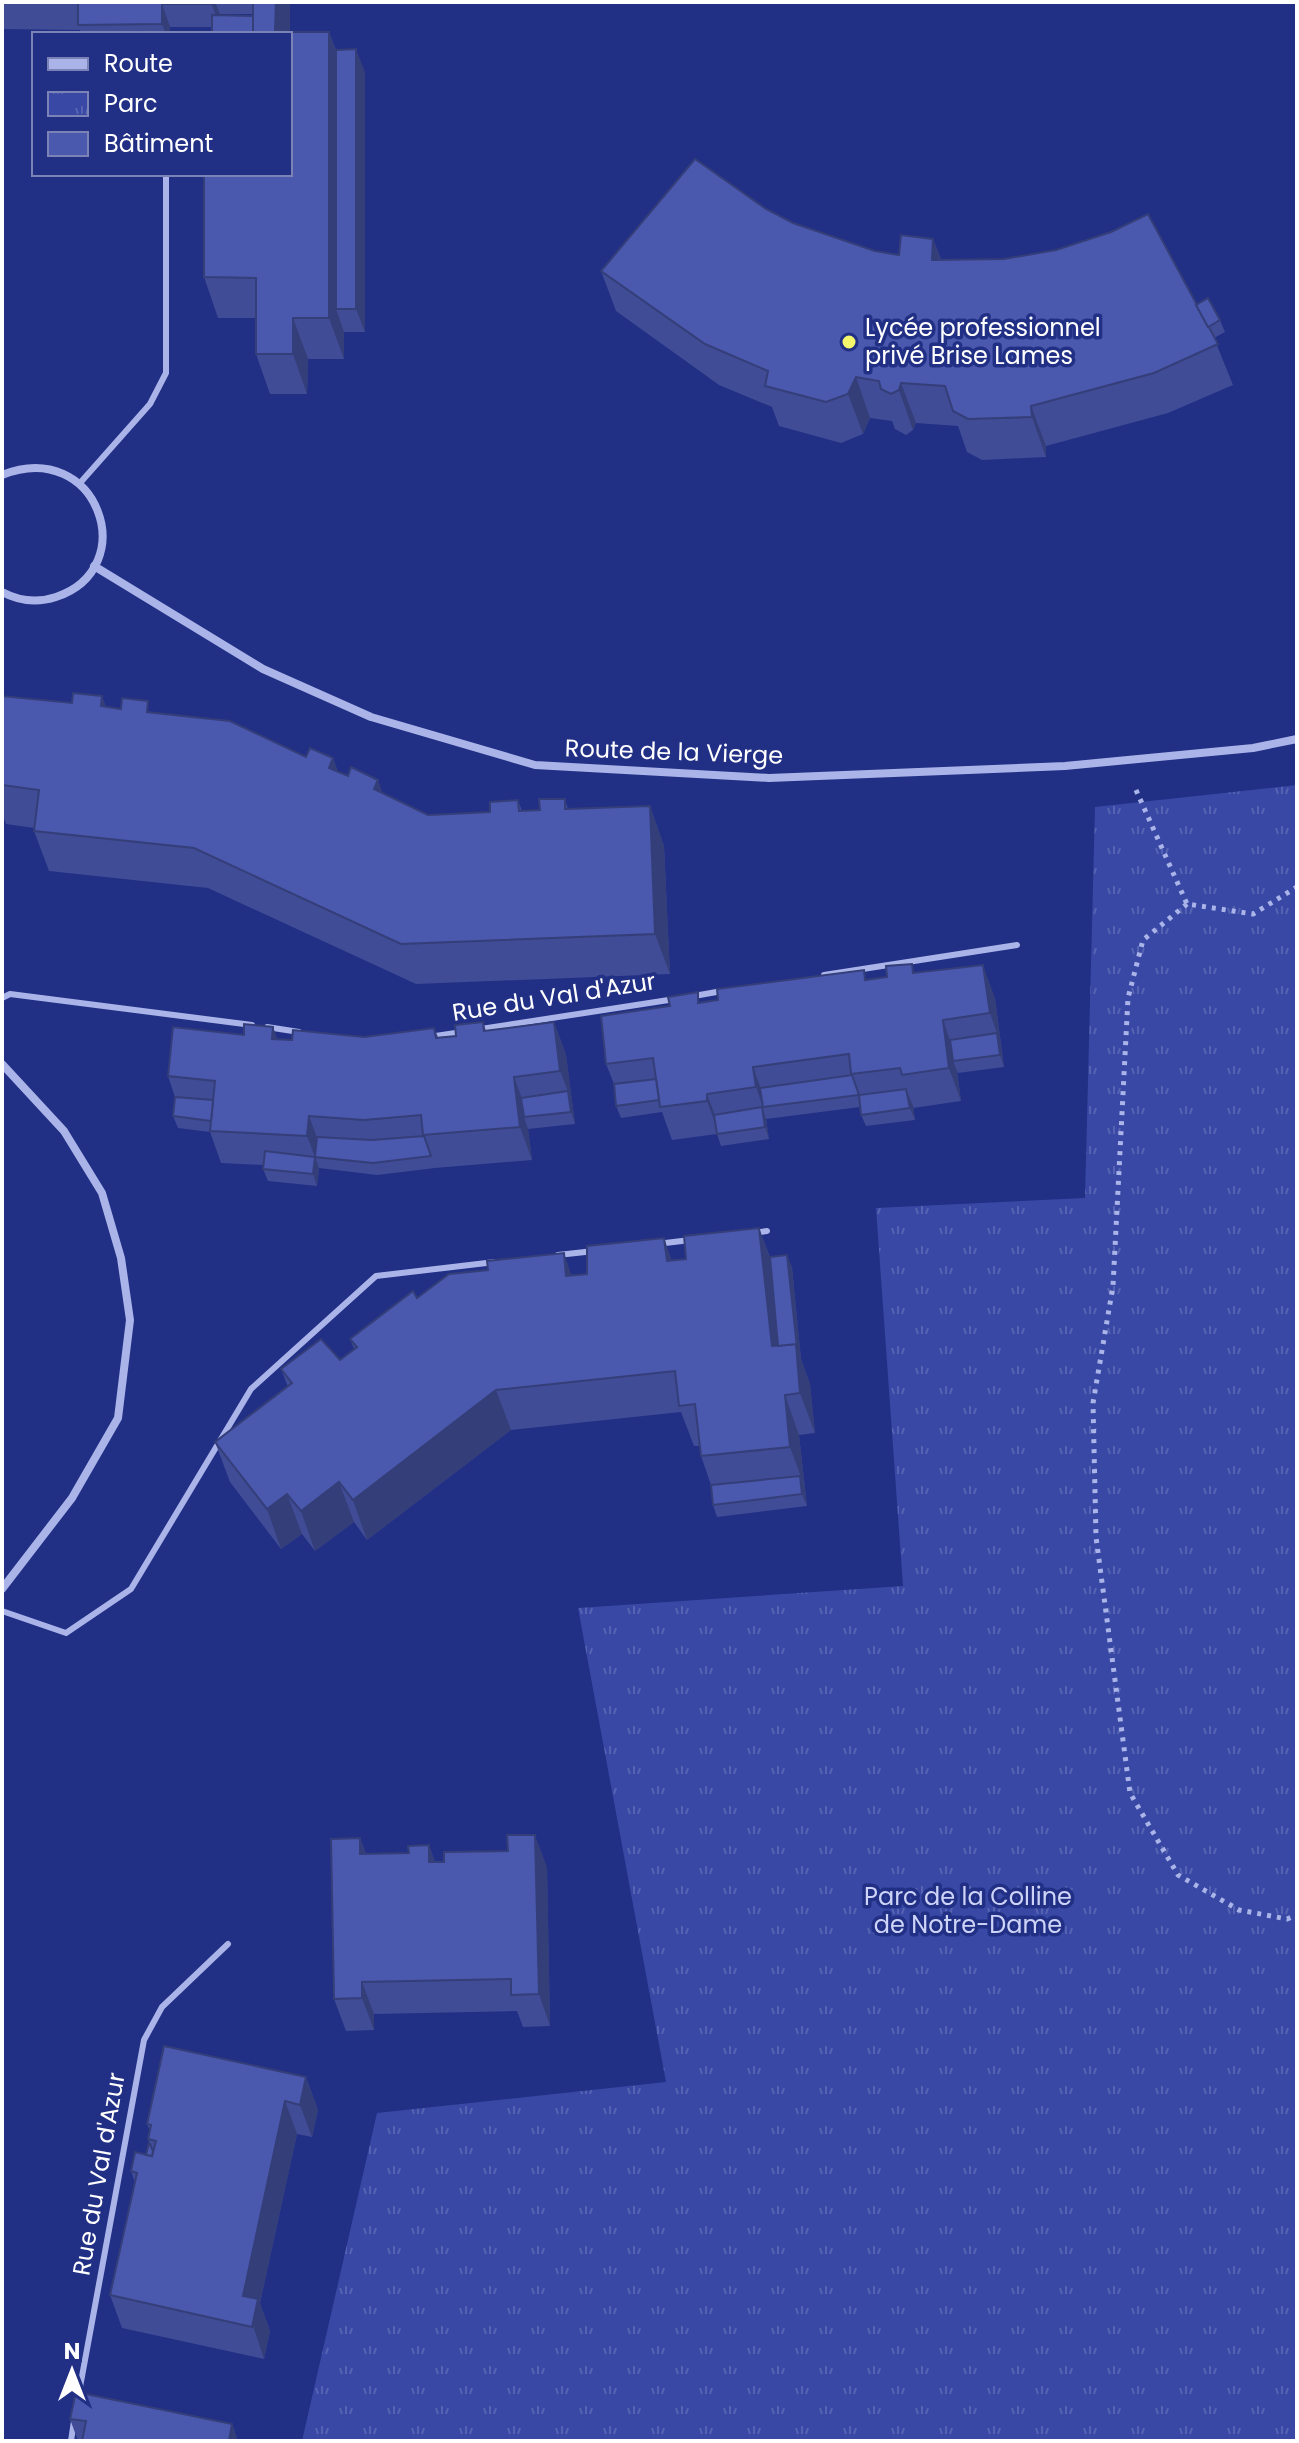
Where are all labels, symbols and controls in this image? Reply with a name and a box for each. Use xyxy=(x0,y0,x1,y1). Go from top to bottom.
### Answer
legend xyxy=(32,32,292,176)
text: Route xyxy=(104,47,173,80)
text: Parc xyxy=(104,87,158,120)
text: Bâtiment xyxy=(104,127,213,160)
place label: Lycée professionnel privé Brise Lames xyxy=(865,311,1101,372)
marker: Lycée professionnel privé Brise Lames xyxy=(840,333,858,351)
street label: Route de la Vierge xyxy=(564,731,784,772)
street label: Rue du Val d'Azur xyxy=(450,964,658,1029)
park label: Parc de la Colline de Notre-Dame xyxy=(864,1880,1072,1941)
street label: Rue du Val d'Azur xyxy=(64,2070,133,2278)
north arrow xyxy=(32,2331,112,2411)
text: N xyxy=(64,2336,80,2367)

